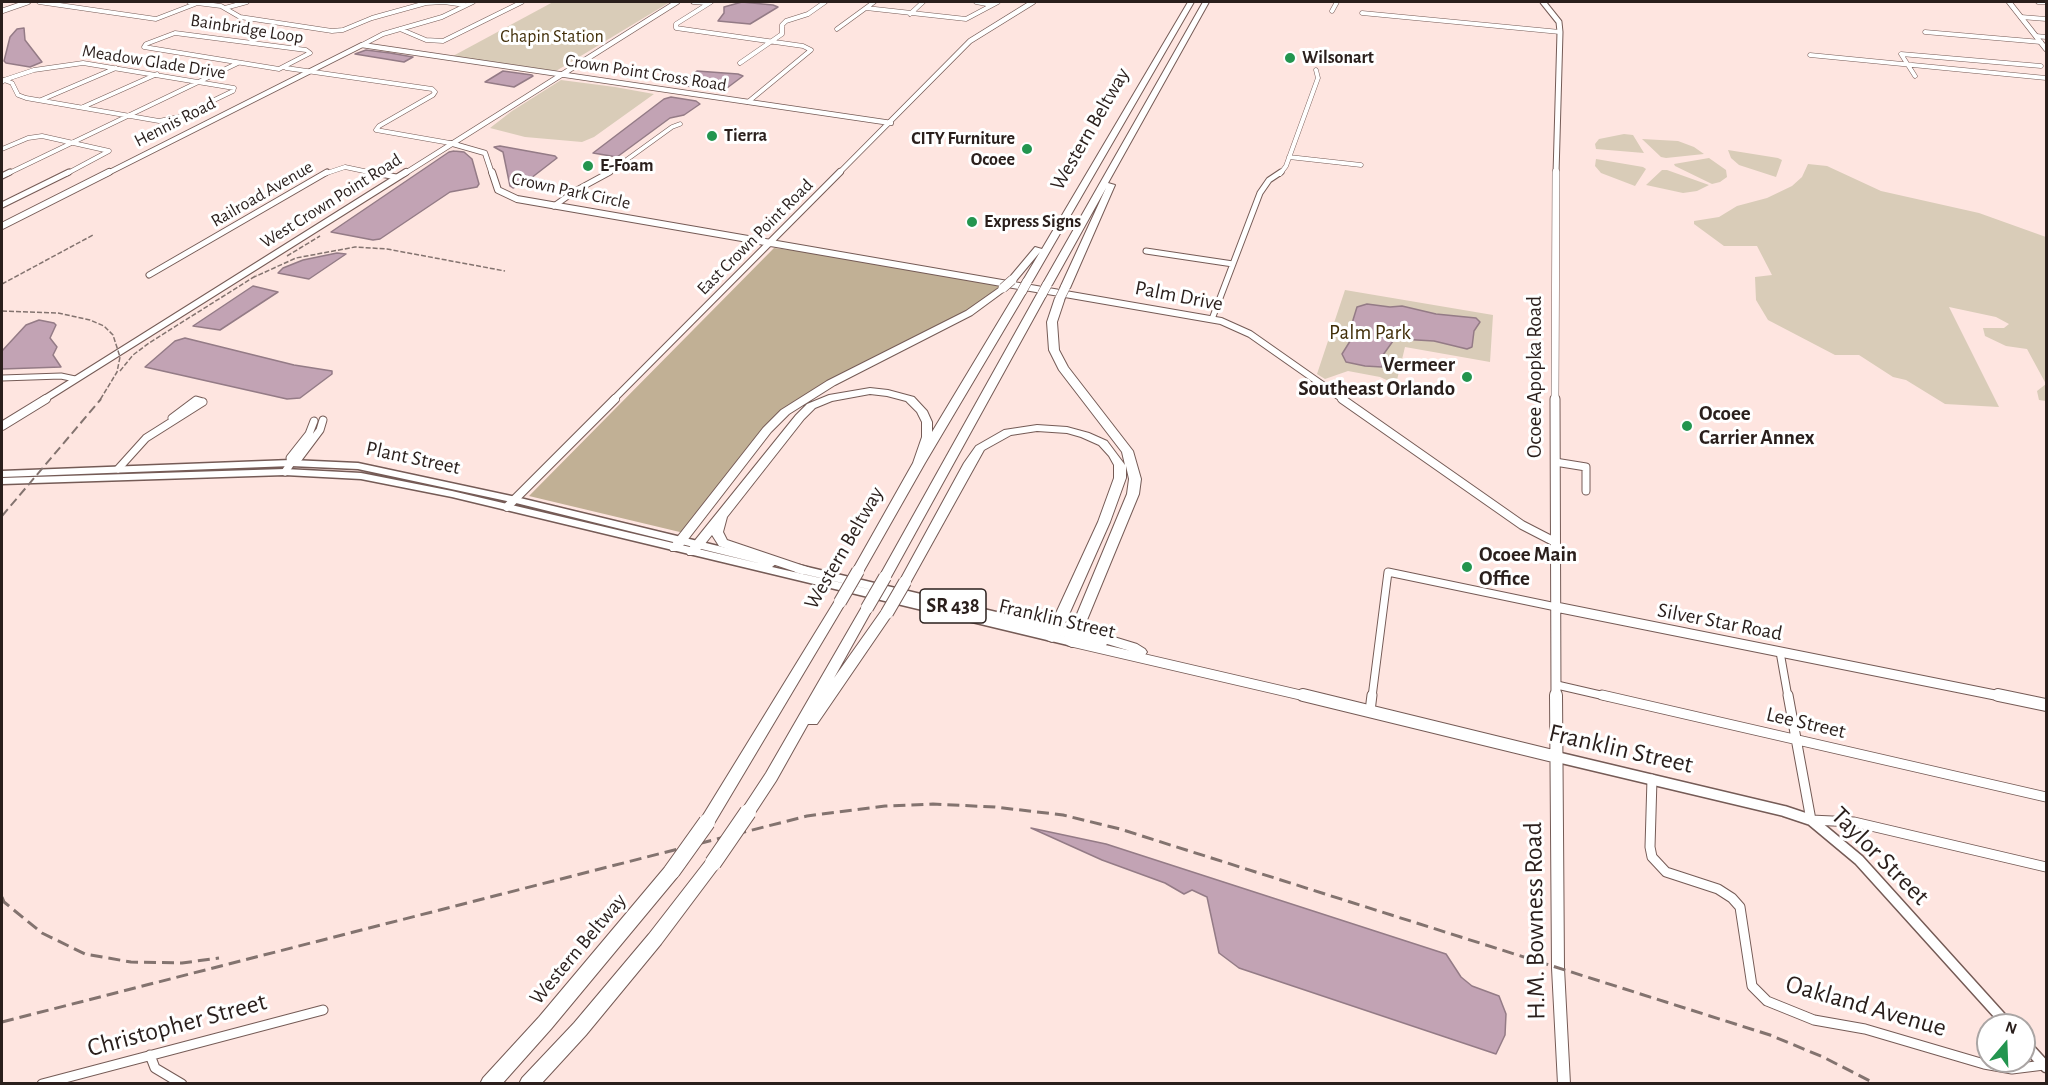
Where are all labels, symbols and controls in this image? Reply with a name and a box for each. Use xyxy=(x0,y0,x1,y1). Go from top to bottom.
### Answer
street label: Bainbridge Loop xyxy=(189,9,305,49)
park label: Chapin Station xyxy=(500,26,604,48)
street label: Meadow Glade Drive xyxy=(81,40,227,84)
place label: Wilsonart xyxy=(1302,47,1374,69)
street label: Crown Point Cross Road xyxy=(564,50,728,96)
marker: Wilsonart xyxy=(1283,51,1297,65)
street label: Western Beltway xyxy=(1045,63,1135,195)
street label: Hennis Road xyxy=(131,92,219,152)
place label: Tierra xyxy=(724,125,767,147)
place label: CITY Furniture Ocoee xyxy=(911,128,1015,170)
marker: Tierra xyxy=(705,129,719,143)
marker: CITY Furniture Ocoee xyxy=(1020,142,1034,156)
street label: West Crown Point Road xyxy=(256,149,406,253)
place label: E-Foam xyxy=(600,155,653,177)
street label: Railroad Avenue xyxy=(207,156,317,232)
marker: E-Foam xyxy=(581,159,595,173)
street label: Crown Park Circle xyxy=(510,168,632,214)
street label: East Crown Point Road xyxy=(692,174,818,300)
place label: Express Signs xyxy=(984,211,1081,233)
marker: Express Signs xyxy=(965,215,979,229)
street label: Palm Drive xyxy=(1133,275,1225,317)
street label: Ocoee Apopka Road xyxy=(1522,296,1548,458)
park label: Palm Park xyxy=(1329,320,1411,346)
place label: Vermeer Southeast Orlando xyxy=(1298,352,1455,402)
marker: Vermeer Southeast Orlando xyxy=(1460,370,1474,384)
place label: Ocoee Carrier Annex xyxy=(1699,401,1814,451)
marker: Ocoee Carrier Annex xyxy=(1680,419,1694,433)
street label: Plant Street xyxy=(363,436,463,480)
street label: Western Beltway xyxy=(799,482,889,614)
place label: Ocoee Main Office xyxy=(1479,542,1577,592)
marker: Ocoee Main Office xyxy=(1460,560,1474,574)
road number: SR 438 xyxy=(920,589,986,623)
street label: Franklin Street xyxy=(996,593,1118,645)
street label: Silver Star Road xyxy=(1655,598,1785,646)
street label: Lee Street xyxy=(1764,702,1848,744)
street label: Franklin Street xyxy=(1546,717,1696,781)
street label: Taylor Street xyxy=(1824,800,1936,912)
street label: H.M. Bowness Road xyxy=(1518,822,1552,1020)
street label: Western Beltway xyxy=(524,888,632,1010)
street label: Oakland Avenue xyxy=(1782,968,1950,1044)
street label: Christopher Street xyxy=(84,986,270,1064)
north arrow xyxy=(1976,1013,2036,1073)
text: N xyxy=(2003,1018,2019,1037)

